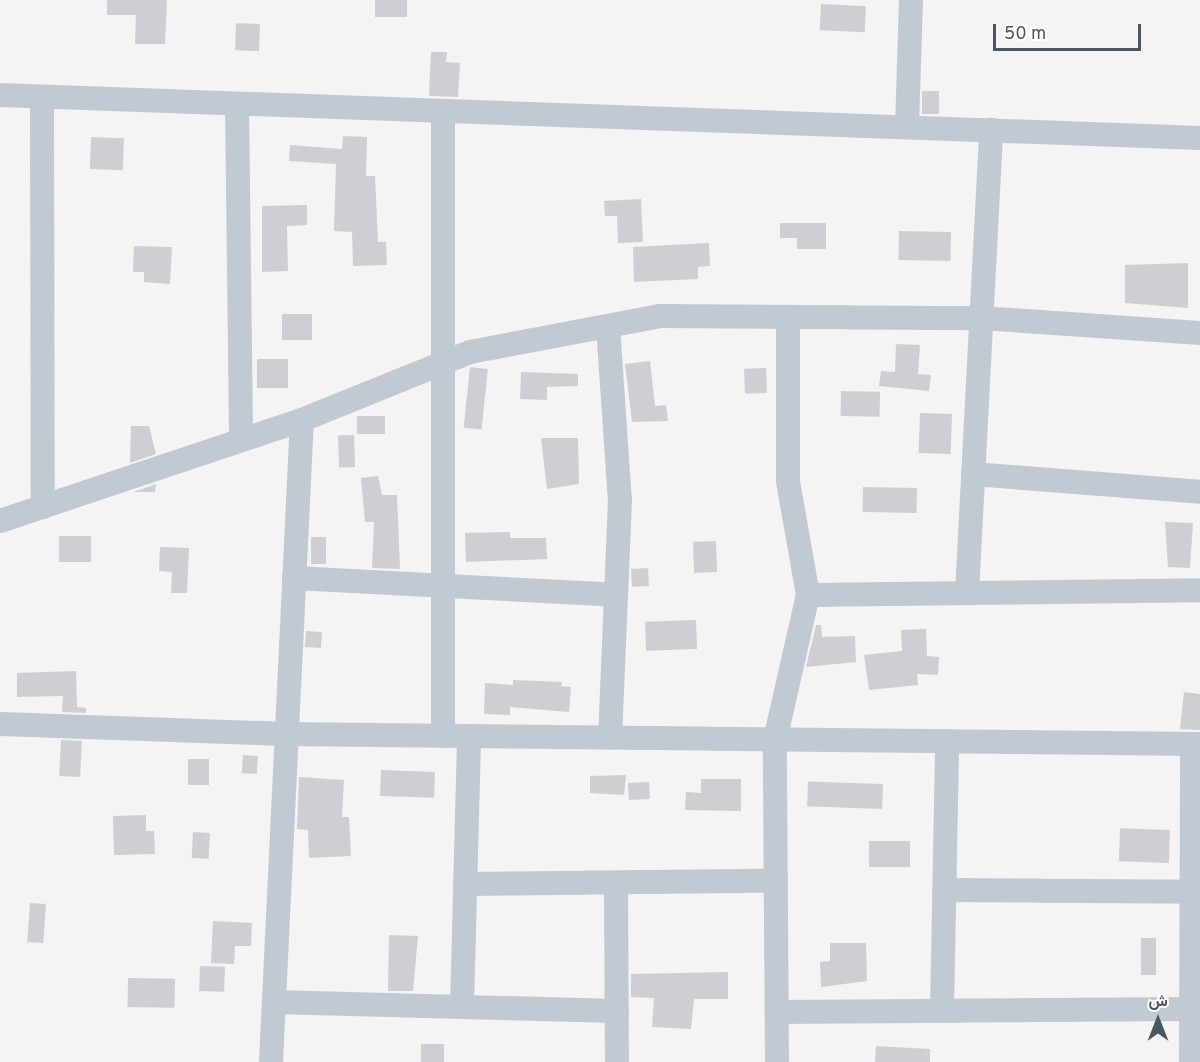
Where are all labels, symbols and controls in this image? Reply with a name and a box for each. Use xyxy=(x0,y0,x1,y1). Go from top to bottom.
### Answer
scale bar xyxy=(996,12,1144,50)
text: 50 m xyxy=(1004,23,1046,46)
north arrow xyxy=(1128,990,1188,1050)
text: ش xyxy=(1148,992,1168,1012)

